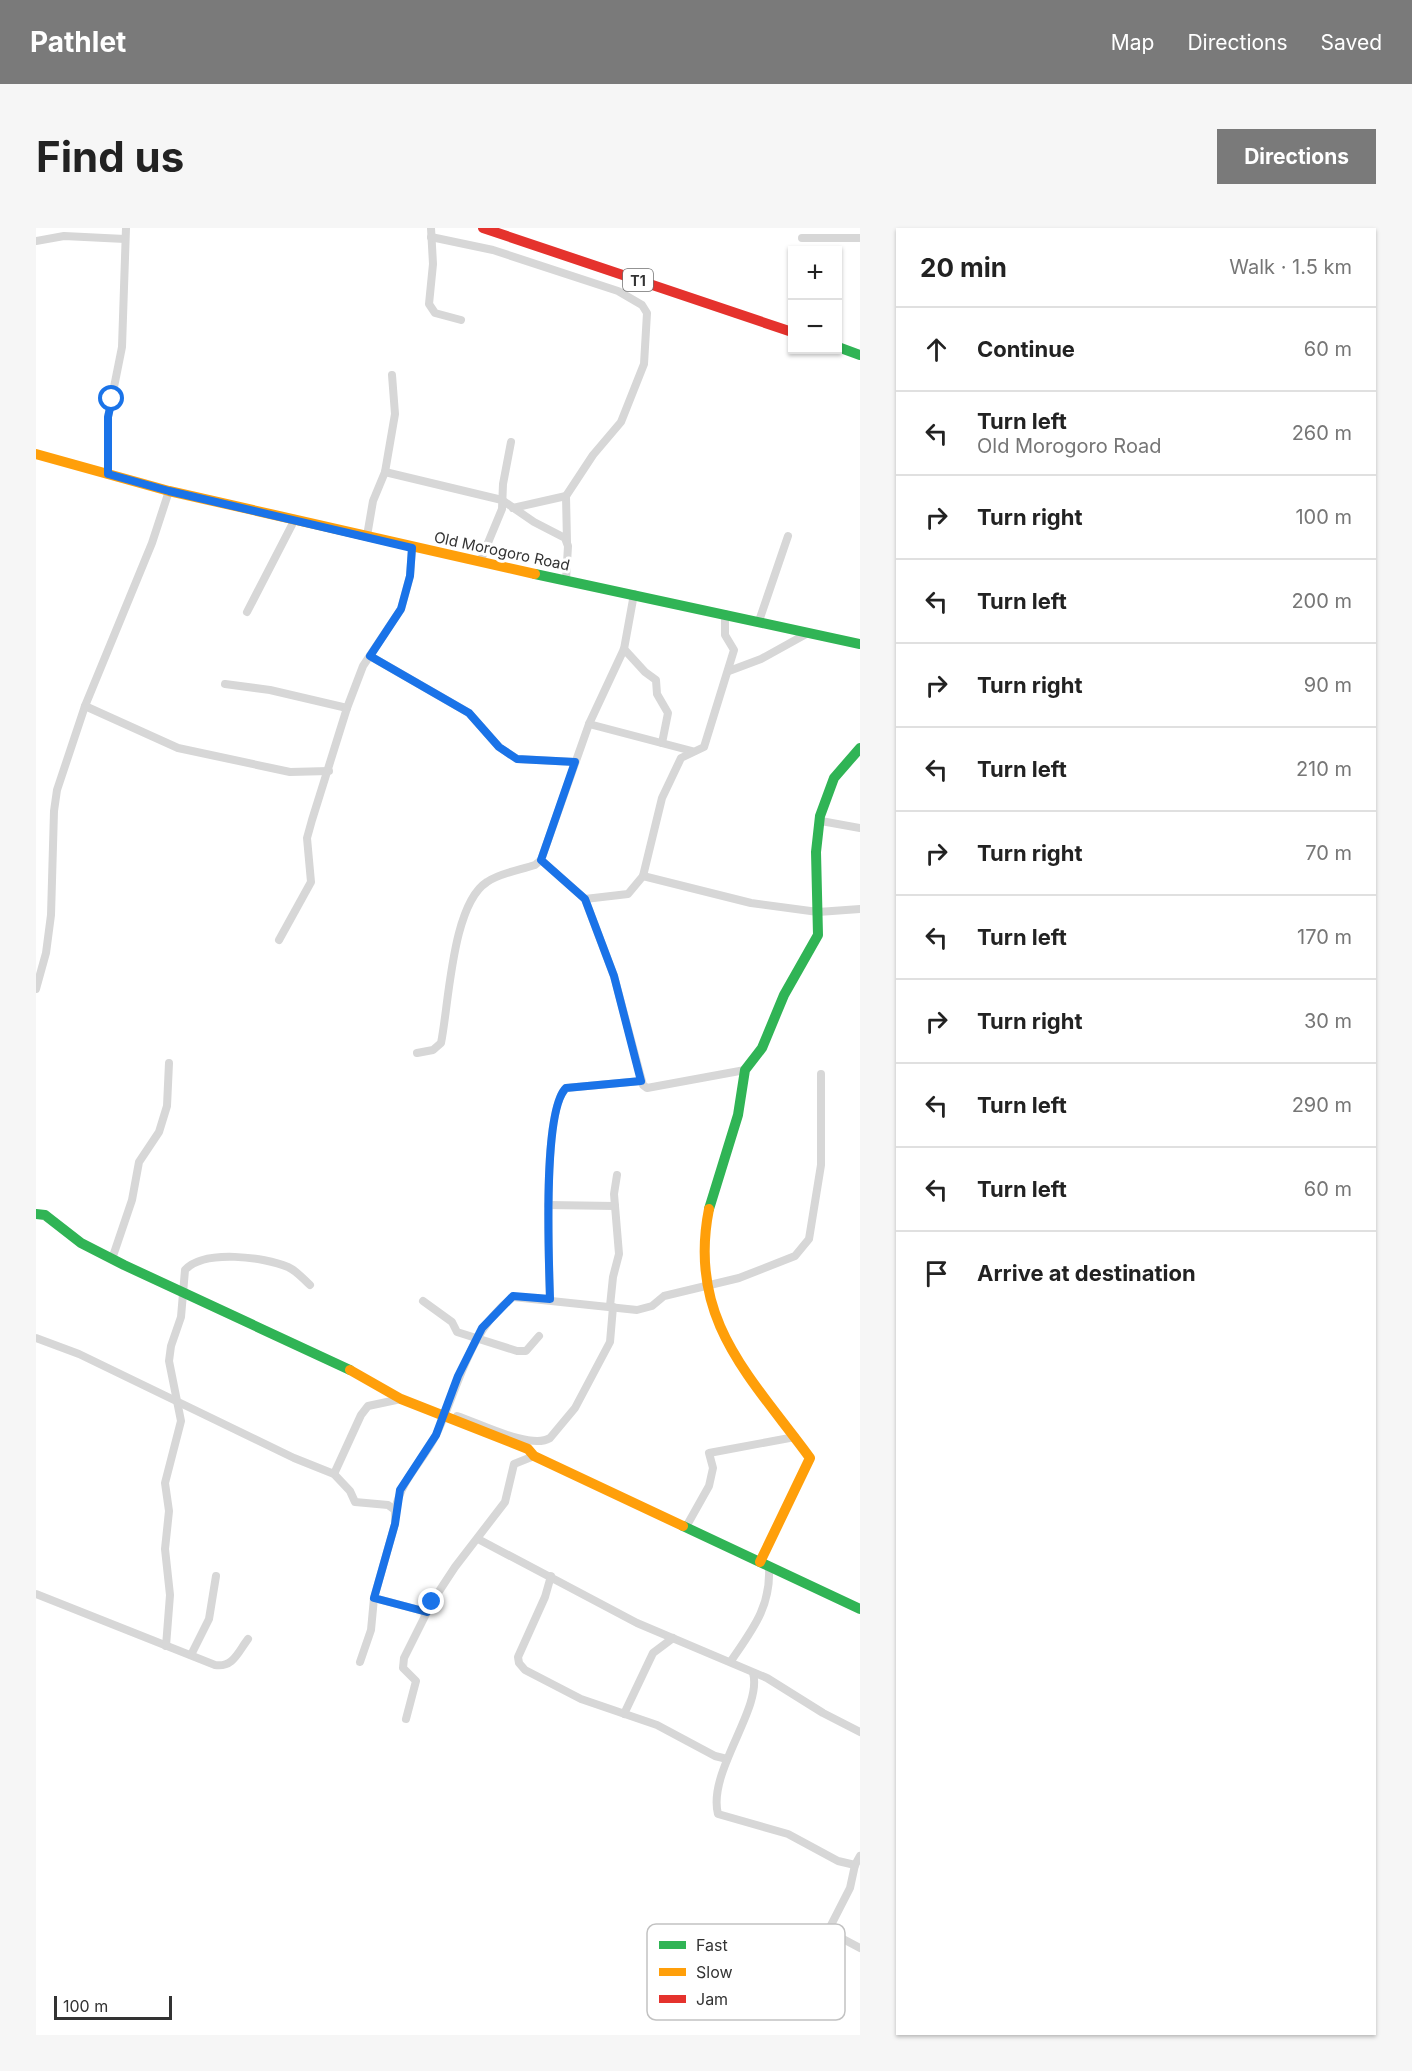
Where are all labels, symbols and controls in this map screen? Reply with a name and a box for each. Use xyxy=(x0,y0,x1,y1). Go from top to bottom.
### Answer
text: Pathlet xyxy=(30,25,126,59)
text: Map xyxy=(1111,30,1154,55)
text: Directions xyxy=(1187,30,1288,55)
text: Saved xyxy=(1321,30,1382,55)
button: Directions xyxy=(1217,129,1376,184)
text: Find us xyxy=(36,131,184,182)
map controls xyxy=(788,246,842,354)
button: + xyxy=(788,246,842,300)
text: 20 min xyxy=(920,252,1007,283)
text: Walk · 1.5 km xyxy=(1229,255,1352,279)
road number: T1 xyxy=(623,269,653,291)
button: − xyxy=(788,300,842,354)
icon: ahead xyxy=(920,333,953,366)
text: Continue xyxy=(977,336,1075,362)
text: 60 m xyxy=(1304,337,1352,361)
route start xyxy=(98,385,124,411)
text: Turn left xyxy=(977,408,1067,434)
icon: left xyxy=(920,417,953,450)
text: 260 m xyxy=(1292,421,1352,445)
text: Old Morogoro Road xyxy=(977,434,1162,458)
icon: right xyxy=(920,501,953,534)
text: Turn right xyxy=(977,504,1083,530)
text: 100 m xyxy=(1295,505,1352,529)
street label: Old Morogoro Road xyxy=(432,527,572,575)
icon: left xyxy=(920,585,953,618)
text: Turn left xyxy=(977,588,1067,614)
text: 200 m xyxy=(1291,589,1352,613)
icon: right xyxy=(920,669,953,702)
text: Turn right xyxy=(977,672,1083,698)
text: 90 m xyxy=(1304,673,1352,697)
icon: left xyxy=(920,753,953,786)
text: Turn left xyxy=(977,756,1067,782)
text: 210 m xyxy=(1296,757,1352,781)
icon: right xyxy=(920,837,953,870)
text: Turn right xyxy=(977,840,1083,866)
text: 70 m xyxy=(1305,841,1352,865)
icon: left xyxy=(920,921,953,954)
text: Turn left xyxy=(977,924,1067,950)
text: 170 m xyxy=(1297,925,1352,949)
icon: right xyxy=(920,1005,953,1038)
text: Turn right xyxy=(977,1008,1083,1034)
text: 30 m xyxy=(1304,1009,1352,1033)
icon: left xyxy=(920,1089,953,1122)
text: Turn left xyxy=(977,1092,1067,1118)
text: 290 m xyxy=(1292,1093,1352,1117)
icon: left xyxy=(920,1173,953,1206)
text: Turn left xyxy=(977,1176,1067,1202)
text: 60 m xyxy=(1304,1177,1352,1201)
icon: arrive xyxy=(920,1257,953,1290)
text: Arrive at destination xyxy=(977,1260,1196,1286)
route end xyxy=(418,1588,444,1614)
legend xyxy=(647,1924,845,2020)
text: Fast xyxy=(696,1935,728,1955)
text: Slow xyxy=(696,1962,733,1982)
text: Jam xyxy=(696,1989,728,2009)
scale bar xyxy=(54,1993,172,2020)
text: 100 m xyxy=(63,1996,108,2016)

